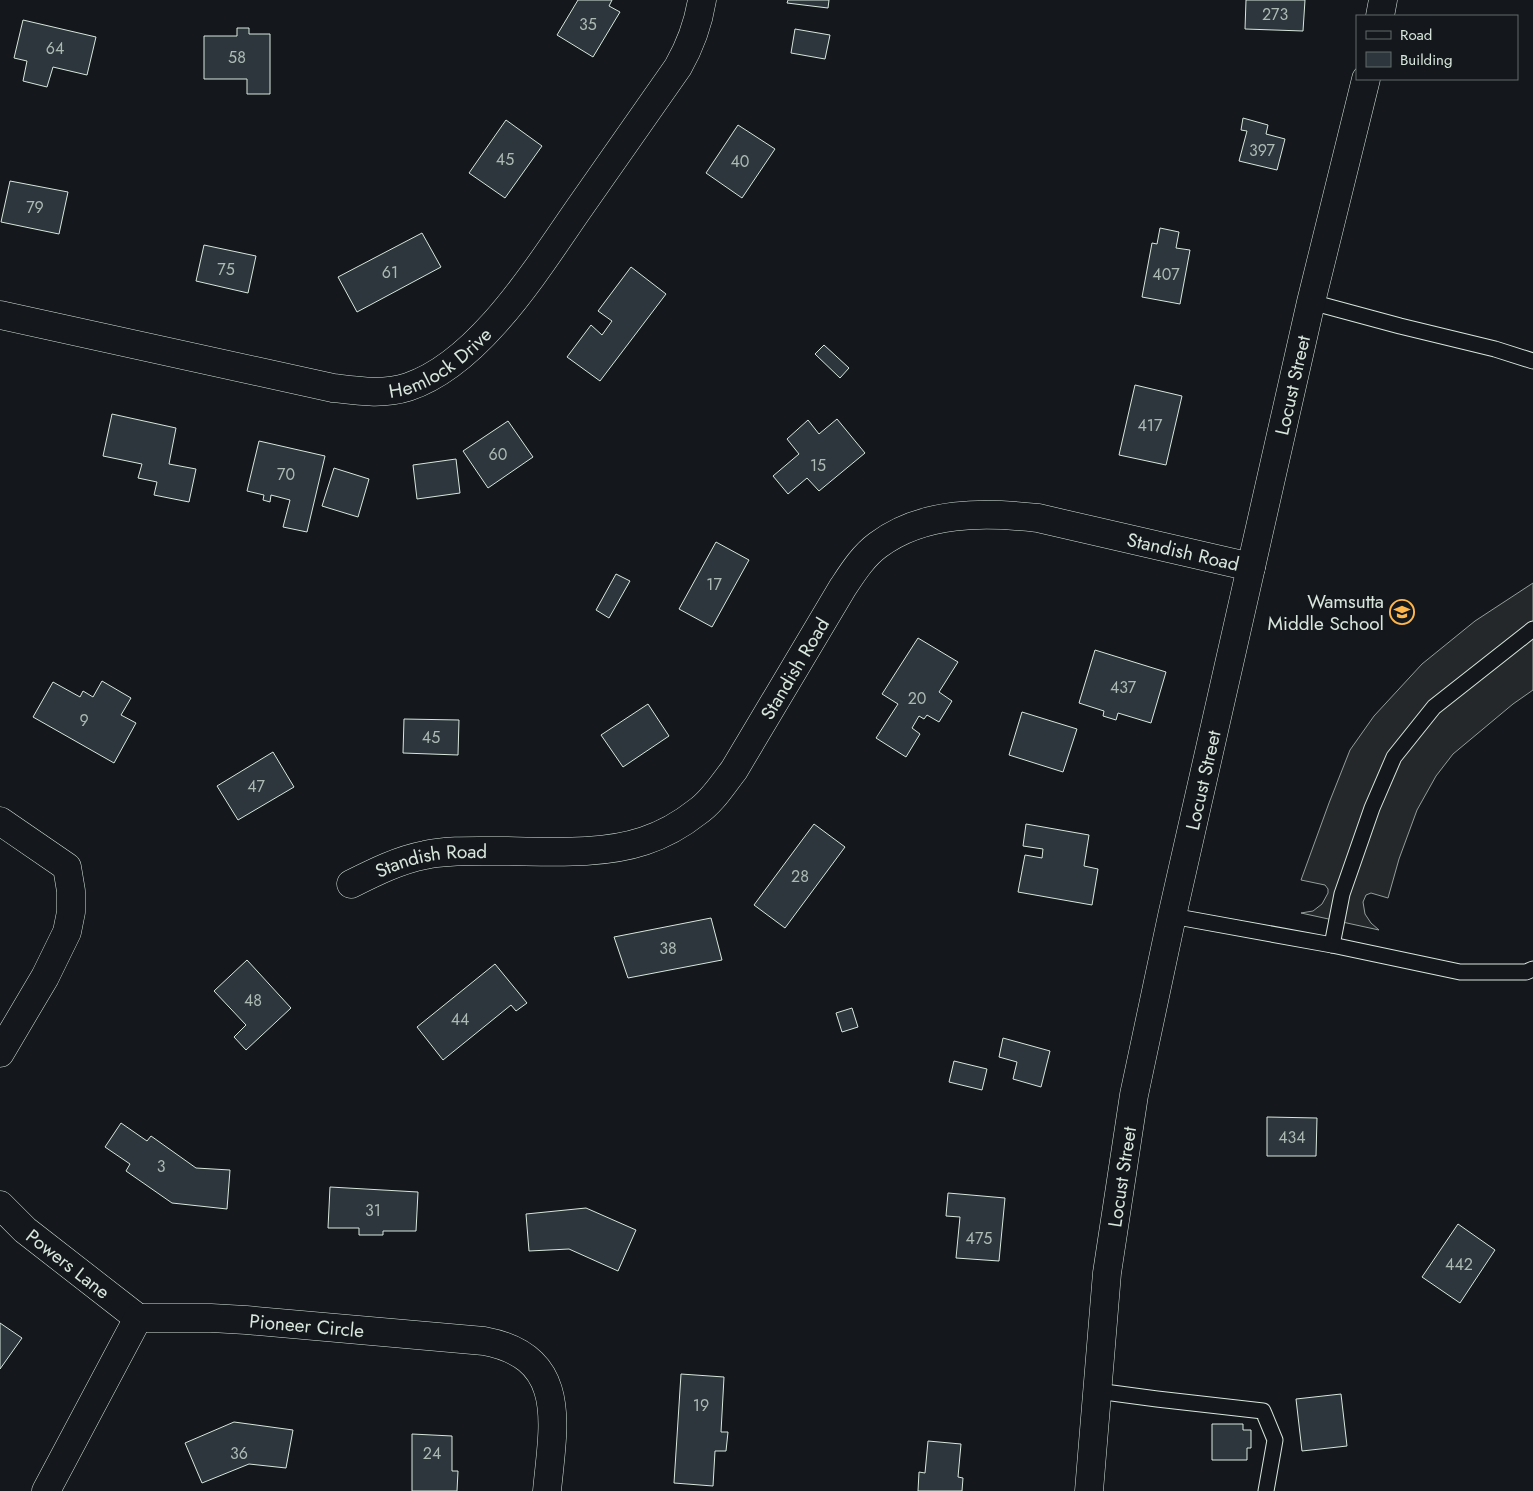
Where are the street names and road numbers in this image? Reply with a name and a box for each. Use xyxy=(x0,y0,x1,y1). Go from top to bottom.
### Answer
street label: Hemlock Drive xyxy=(386,321,498,405)
street label: Locust Street xyxy=(1268,332,1317,438)
street label: Standish Road xyxy=(1124,525,1242,577)
street label: Standish Road xyxy=(754,613,835,725)
street label: Locust Street xyxy=(1178,727,1227,833)
street label: Standish Road xyxy=(371,837,487,884)
street label: Locust Street xyxy=(1101,1124,1143,1229)
street label: Powers Lane xyxy=(20,1222,116,1305)
street label: Pioneer Circle xyxy=(248,1307,365,1344)

